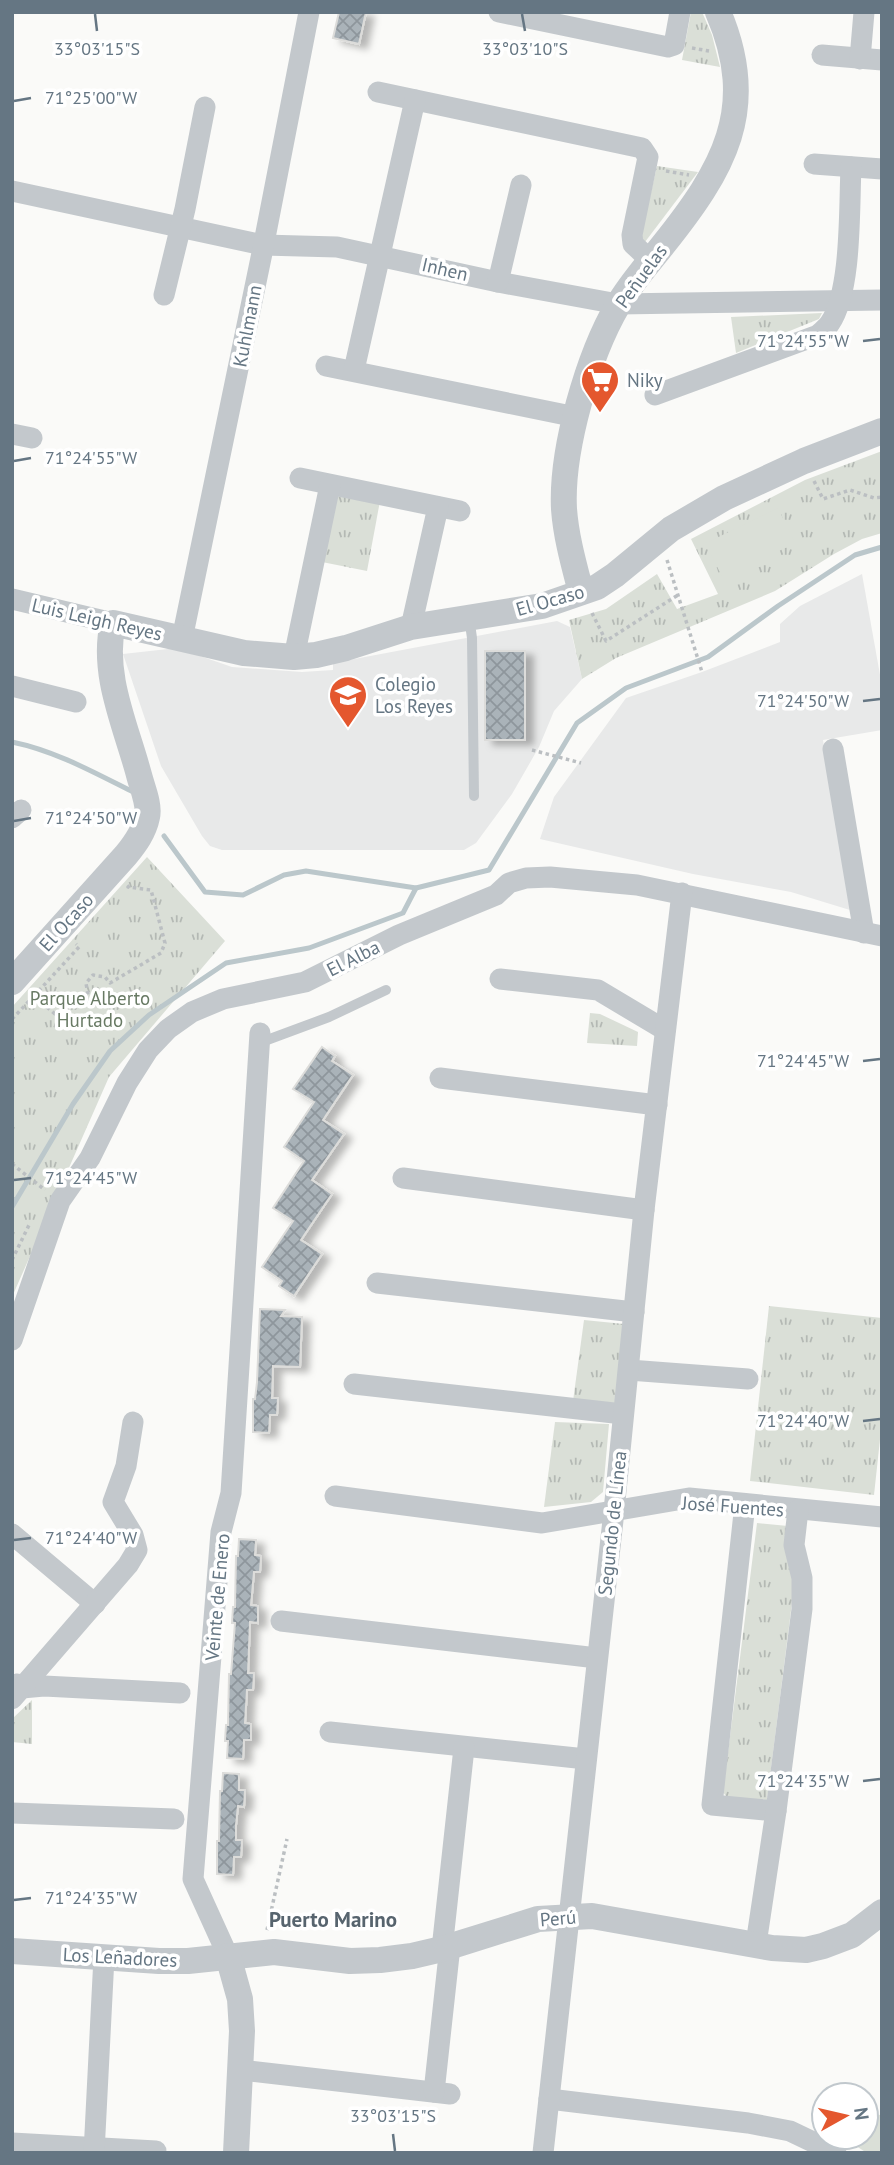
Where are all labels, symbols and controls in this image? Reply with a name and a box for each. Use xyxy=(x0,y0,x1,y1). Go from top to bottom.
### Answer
text: 33°03'15"S xyxy=(54,37,140,60)
text: 33°03'10"S xyxy=(482,37,568,60)
text: 71°25'00"W xyxy=(45,86,137,109)
street label: Peñuelas xyxy=(610,239,672,313)
street label: Inhen xyxy=(420,252,470,286)
street label: Kuhlmann xyxy=(227,283,267,369)
text: 71°24'55"W xyxy=(757,329,849,352)
supermarket icon: Niky xyxy=(579,359,621,414)
place label: Niky xyxy=(627,368,663,392)
text: 71°24'55"W xyxy=(45,446,137,469)
street label: El Ocaso xyxy=(513,579,587,621)
street label: Luis Leigh Reyes xyxy=(30,592,164,646)
place label: Colegio Los Reyes xyxy=(375,672,453,718)
school or university icon: Colegio Los Reyes xyxy=(327,674,369,729)
text: 71°24'50"W xyxy=(757,689,849,712)
text: 71°24'50"W xyxy=(45,806,137,829)
street label: El Ocaso xyxy=(34,888,98,956)
street label: El Alba xyxy=(322,934,384,982)
park label: Parque Alberto Hurtado xyxy=(30,986,150,1032)
text: 71°24'45"W xyxy=(757,1049,849,1072)
text: 71°24'45"W xyxy=(45,1166,137,1189)
text: 71°24'40"W xyxy=(757,1409,849,1432)
street label: Segundo de Línea xyxy=(592,1450,632,1596)
street label: José Fuentes xyxy=(680,1490,785,1522)
text: 71°24'40"W xyxy=(45,1526,137,1549)
street label: Veinte de Enero xyxy=(199,1532,235,1663)
text: 71°24'35"W xyxy=(757,1769,849,1792)
text: 71°24'35"W xyxy=(45,1886,137,1909)
street label: Perú xyxy=(539,1904,577,1932)
district label: Puerto Marino xyxy=(269,1906,397,1933)
street label: Los Leñadores xyxy=(62,1942,178,1972)
north arrow xyxy=(810,2081,880,2151)
text: 33°03'15"S xyxy=(350,2104,436,2127)
text: N xyxy=(849,2106,875,2121)

